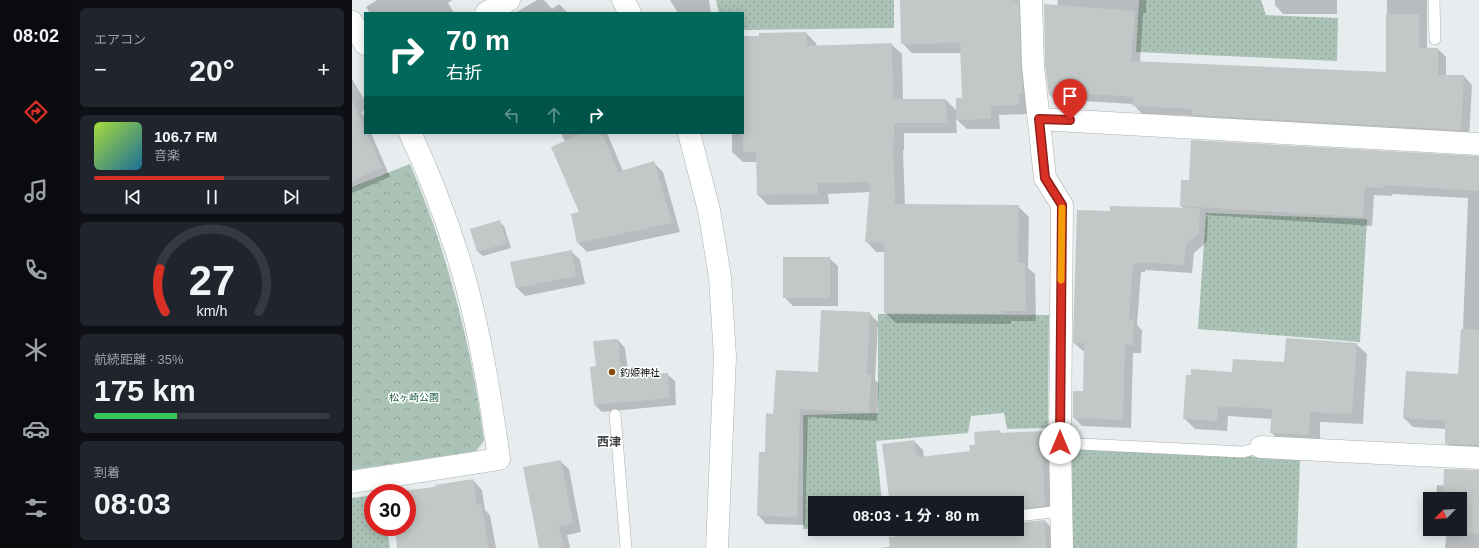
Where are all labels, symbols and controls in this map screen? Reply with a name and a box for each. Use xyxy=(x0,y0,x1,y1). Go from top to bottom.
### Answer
text: 70 m xyxy=(446,25,510,56)
text: 08:02 xyxy=(13,26,59,46)
icon: right xyxy=(380,28,432,80)
text: エアコン xyxy=(94,32,146,47)
text: 20° xyxy=(189,54,235,87)
text: − xyxy=(94,57,107,82)
text: + xyxy=(317,57,330,82)
text: 右折 xyxy=(446,63,482,83)
pin xyxy=(1053,79,1087,120)
icon: arrive xyxy=(1059,85,1081,107)
icon: directions xyxy=(22,98,50,126)
icon: left xyxy=(501,104,523,126)
icon: ahead xyxy=(543,104,565,126)
icon: right xyxy=(585,104,607,126)
text: 106.7 FM xyxy=(154,128,217,145)
text: 音楽 xyxy=(154,148,180,163)
icon: music xyxy=(22,177,50,205)
icon: previous xyxy=(122,186,144,208)
icon: pause xyxy=(201,186,223,208)
icon: next xyxy=(280,186,302,208)
icon: phone xyxy=(22,256,50,284)
text: 27 xyxy=(189,257,235,304)
text: km/h xyxy=(197,303,228,319)
icon: climate xyxy=(22,336,50,364)
text: 航続距離 · 35% xyxy=(94,352,184,367)
marker: 釣姫神社 xyxy=(607,367,617,377)
place label: 釣姫神社 xyxy=(620,367,660,378)
text: 175 km xyxy=(94,374,196,407)
park label: 松ヶ崎公園 xyxy=(389,392,439,403)
icon: car xyxy=(22,415,50,443)
position arrow xyxy=(1039,422,1081,464)
district label: 西津 xyxy=(597,435,621,449)
text: 到着 xyxy=(94,465,120,480)
speed limit sign: 30 xyxy=(364,484,416,536)
text: 08:03 xyxy=(94,487,171,520)
north arrow xyxy=(1423,492,1467,536)
map controls xyxy=(1423,492,1467,536)
icon: filters xyxy=(22,494,50,522)
text: 08:03 · 1 分 · 80 m xyxy=(853,507,979,524)

